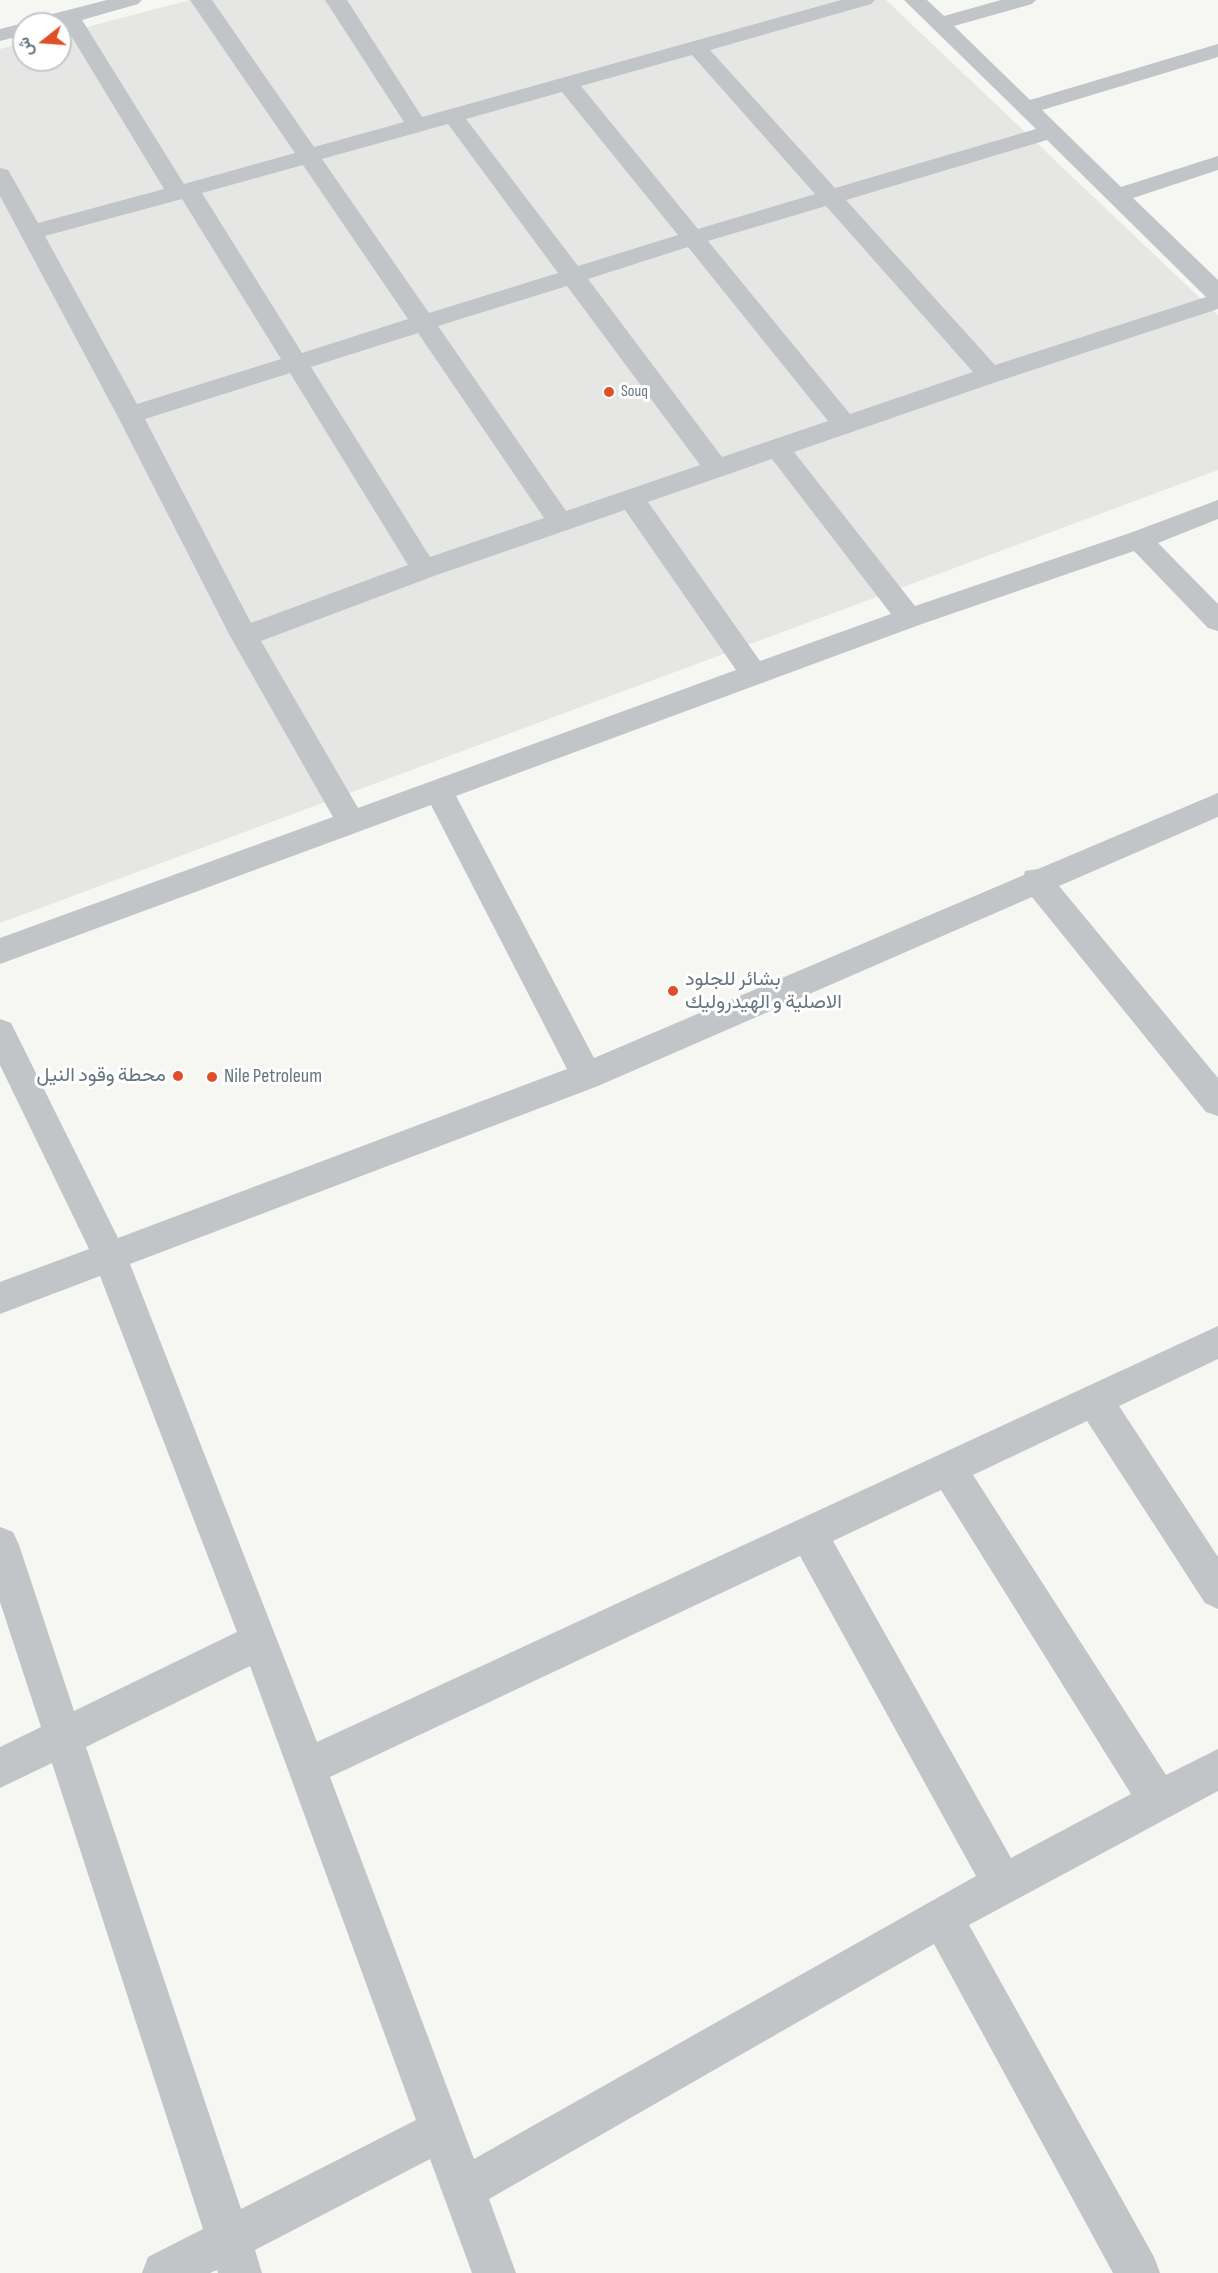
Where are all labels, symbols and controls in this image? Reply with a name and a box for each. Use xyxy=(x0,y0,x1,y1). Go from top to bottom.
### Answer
north arrow xyxy=(12,12,72,72)
text: ش xyxy=(14,35,38,59)
place label: Souq xyxy=(621,382,648,402)
marker: Souq xyxy=(602,385,616,399)
place label: بشائر للجلود الاصلية و الهيدروليك xyxy=(685,968,842,1015)
marker: بشائر للجلود الاصلية و الهيدروليك xyxy=(666,984,680,998)
place label: محطة وقود النيل xyxy=(37,1064,166,1088)
place label: Nile Petroleum xyxy=(224,1065,322,1089)
marker: محطة وقود النيل xyxy=(171,1069,185,1083)
marker: Nile Petroleum xyxy=(205,1070,219,1084)

